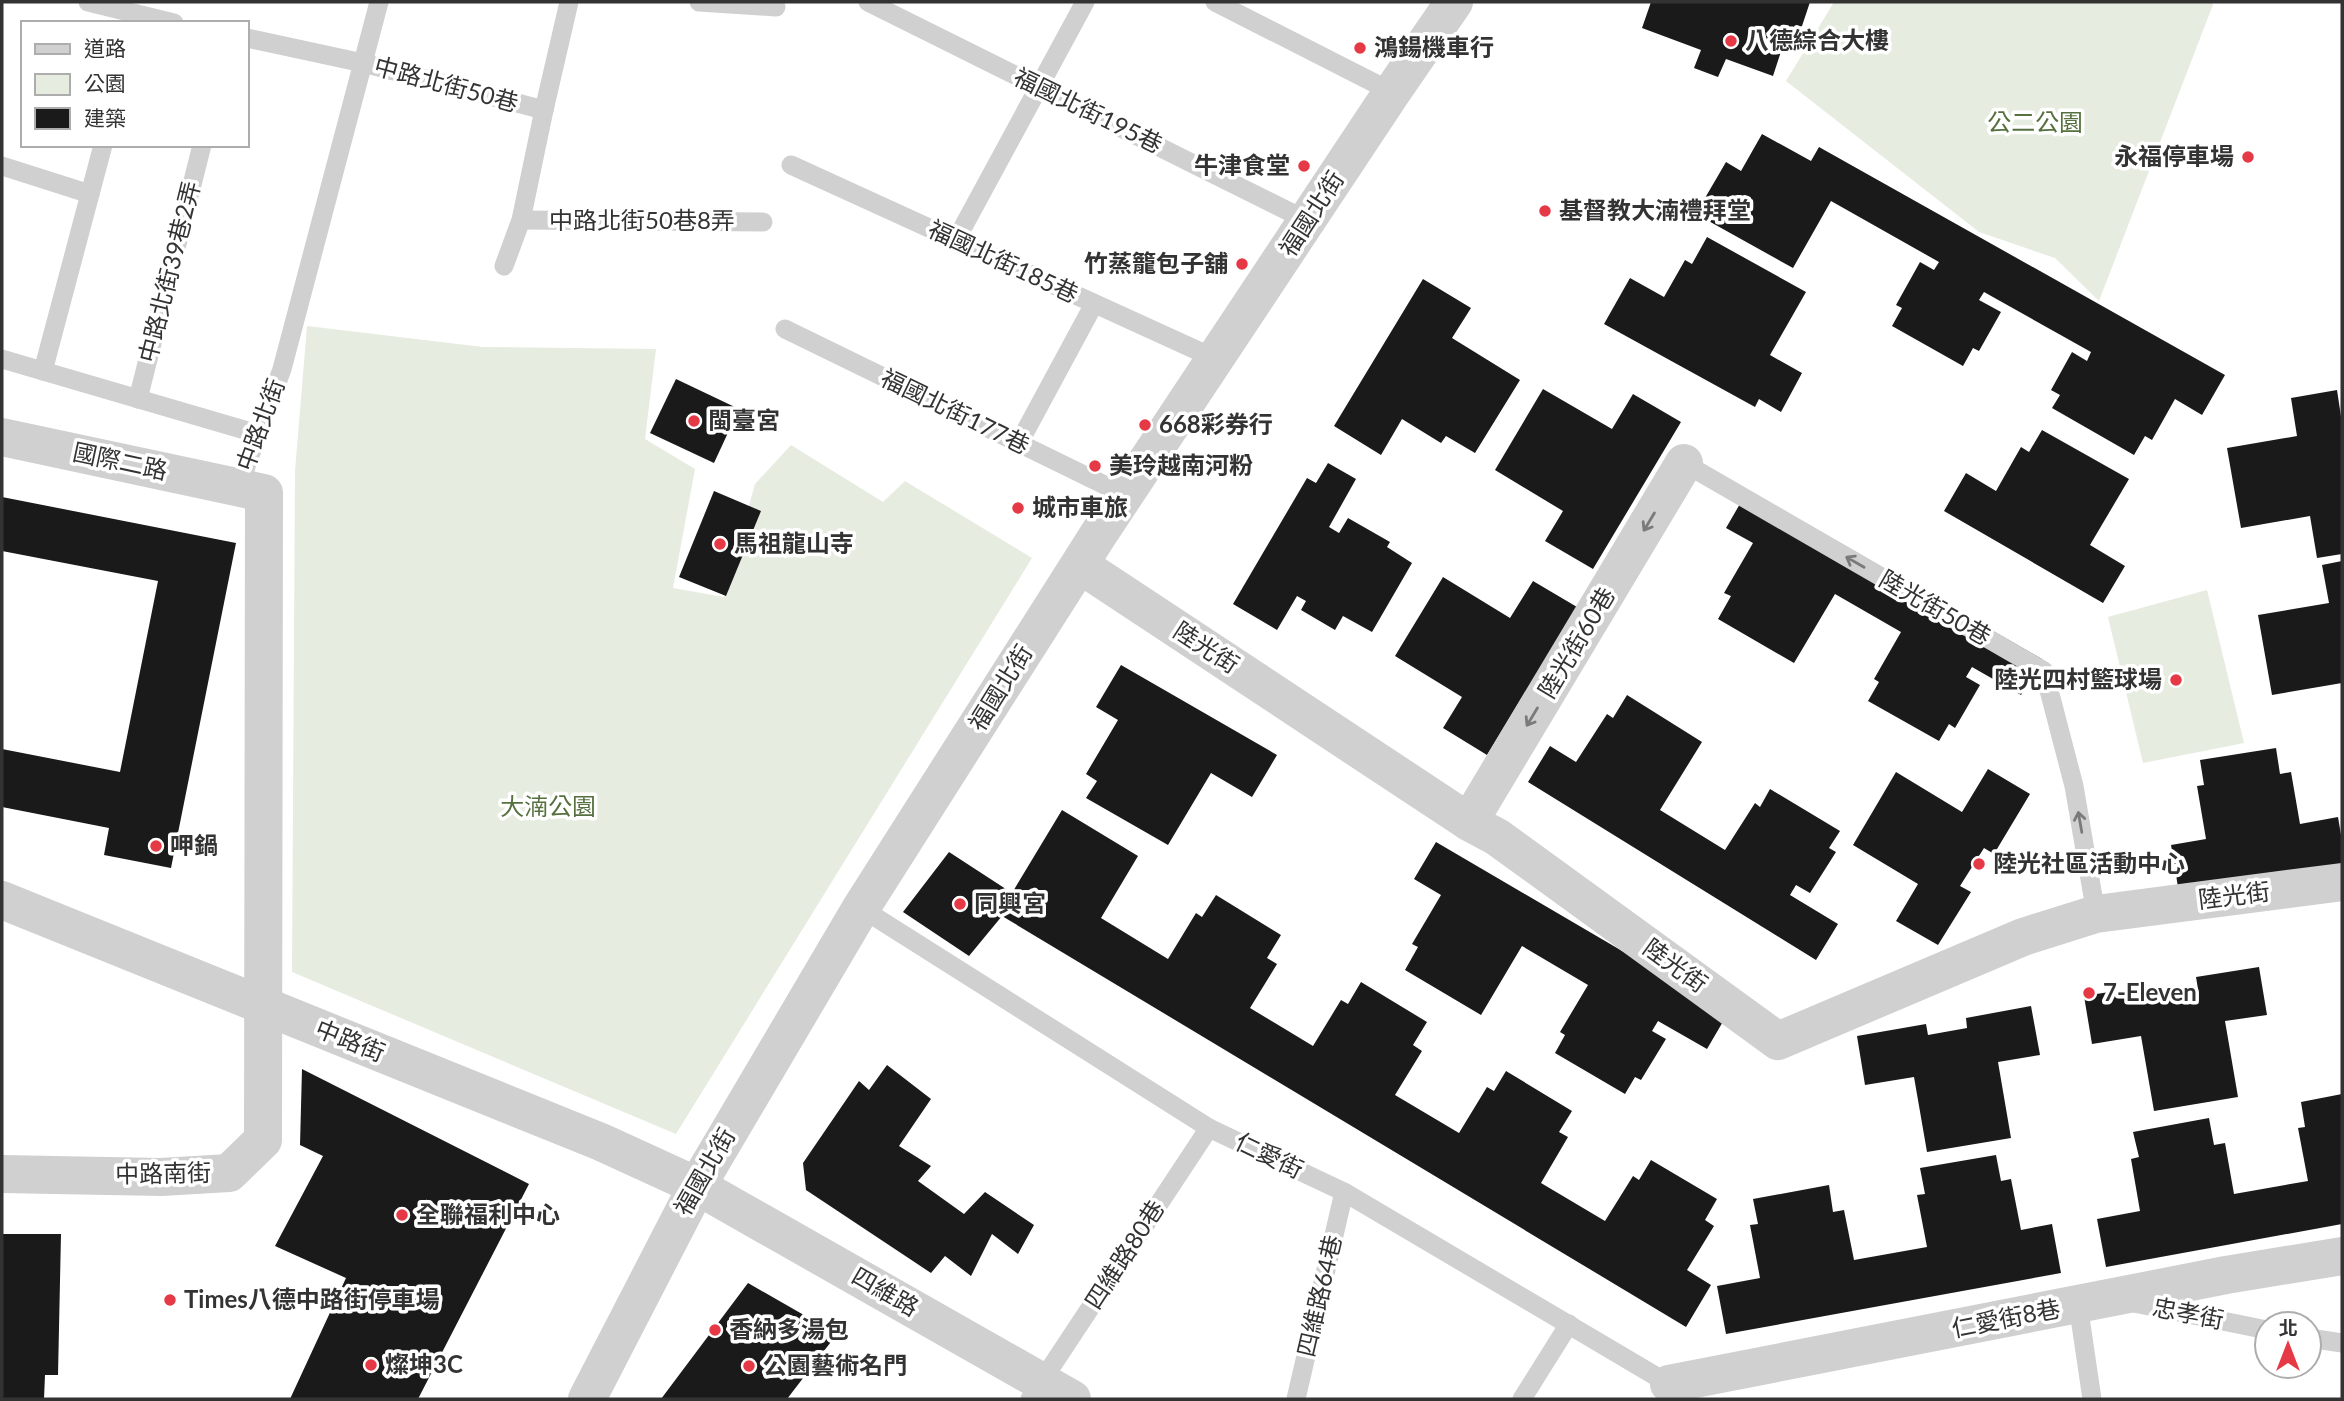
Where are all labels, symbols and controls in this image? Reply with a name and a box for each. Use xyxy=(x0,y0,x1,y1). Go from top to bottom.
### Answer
legend xyxy=(21,21,248,147)
place label: 八德綜合大樓 xyxy=(1745,25,1889,54)
place label: 鴻鍚機車行 xyxy=(1374,32,1494,61)
marker: 八德綜合大樓 xyxy=(1723,33,1739,49)
text: 道路 xyxy=(84,35,126,60)
marker: 鴻鍚機車行 xyxy=(1352,40,1368,56)
street label: 中路北街50巷 xyxy=(371,50,522,117)
street label: 福國北街195巷 xyxy=(1010,61,1168,158)
text: 公園 xyxy=(84,70,126,95)
text: 建築 xyxy=(84,105,126,130)
park label: 公二公園 xyxy=(1987,107,2083,136)
place label: 永福停車場 xyxy=(2114,141,2234,170)
marker: 永福停車場 xyxy=(2240,149,2256,165)
place label: 牛津食堂 xyxy=(1194,150,1290,179)
marker: 牛津食堂 xyxy=(1296,158,1312,174)
street label: 福國北街 xyxy=(1272,165,1349,261)
street label: 中路北街39巷2弄 xyxy=(132,178,205,365)
place label: 基督教大湳禮拜堂 xyxy=(1559,195,1751,224)
marker: 基督教大湳禮拜堂 xyxy=(1537,203,1553,219)
street label: 中路北街50巷8弄 xyxy=(549,205,735,234)
street label: 福國北街185巷 xyxy=(924,213,1083,308)
place label: 竹蒸籠包子舖 xyxy=(1084,248,1228,277)
marker: 竹蒸籠包子舖 xyxy=(1234,256,1250,272)
street label: 福國北街177巷 xyxy=(877,362,1035,459)
street label: 中路北街 xyxy=(230,374,290,475)
place label: 閩臺宮 xyxy=(708,405,780,434)
place label: 668彩券行 xyxy=(1159,409,1273,438)
marker: 閩臺宮 xyxy=(686,413,702,429)
marker: 668彩券行 xyxy=(1137,417,1153,433)
street label: 國際二路 xyxy=(70,436,170,485)
place label: 美玲越南河粉 xyxy=(1109,450,1253,479)
marker: 美玲越南河粉 xyxy=(1087,458,1103,474)
place label: 城市車旅 xyxy=(1032,492,1128,521)
marker: 城市車旅 xyxy=(1010,500,1026,516)
one-way arrow xyxy=(1641,511,1655,531)
place label: 馬祖龍山寺 xyxy=(734,528,854,557)
marker: 馬祖龍山寺 xyxy=(712,536,728,552)
one-way arrow xyxy=(1845,555,1865,569)
street label: 陸光街50巷 xyxy=(1875,563,1997,650)
street label: 陸光街60巷 xyxy=(1531,582,1620,703)
street label: 陸光街 xyxy=(1169,615,1245,679)
street label: 福國北街 xyxy=(962,639,1037,736)
place label: 陸光四村籃球場 xyxy=(1994,664,2162,693)
marker: 陸光四村籃球場 xyxy=(2168,672,2184,688)
one-way arrow xyxy=(1525,707,1539,727)
park label: 大湳公園 xyxy=(500,791,596,820)
one-way arrow xyxy=(2073,811,2086,834)
place label: 呷鍋 xyxy=(170,830,218,859)
marker: 呷鍋 xyxy=(148,838,164,854)
place label: 陸光社區活動中心 xyxy=(1993,848,2185,877)
marker: 陸光社區活動中心 xyxy=(1971,856,1987,872)
street label: 陸光街 xyxy=(2196,876,2271,913)
place label: 同興宮 xyxy=(974,888,1046,917)
marker: 同興宮 xyxy=(952,896,968,912)
street label: 陸光街 xyxy=(1638,932,1714,998)
place label: 7-Eleven xyxy=(2103,977,2197,1006)
marker: 7-Eleven xyxy=(2081,985,2097,1001)
street label: 中路街 xyxy=(312,1013,389,1067)
street label: 福國北街 xyxy=(667,1122,740,1220)
street label: 仁愛街 xyxy=(1231,1126,1308,1183)
street label: 中路南街 xyxy=(115,1157,211,1188)
street label: 四維路80巷 xyxy=(1078,1194,1170,1314)
place label: 全聯福利中心 xyxy=(416,1199,560,1228)
marker: 全聯福利中心 xyxy=(394,1207,410,1223)
street label: 四維路64巷 xyxy=(1290,1232,1347,1359)
street label: 四維路 xyxy=(847,1260,924,1321)
place label: Times八德中路街停車場 xyxy=(184,1284,440,1313)
street label: 忠孝街 xyxy=(2150,1291,2226,1334)
marker: Times八德中路街停車場 xyxy=(162,1292,178,1308)
street label: 仁愛街8巷 xyxy=(1949,1293,2062,1342)
north arrow xyxy=(2253,1310,2323,1380)
place label: 香納多湯包 xyxy=(729,1314,849,1343)
text: 北 xyxy=(2278,1316,2298,1339)
marker: 香納多湯包 xyxy=(707,1322,723,1338)
place label: 燦坤3C xyxy=(385,1349,463,1378)
place label: 公園藝術名門 xyxy=(763,1350,907,1379)
marker: 燦坤3C xyxy=(363,1357,379,1373)
marker: 公園藝術名門 xyxy=(741,1358,757,1374)

